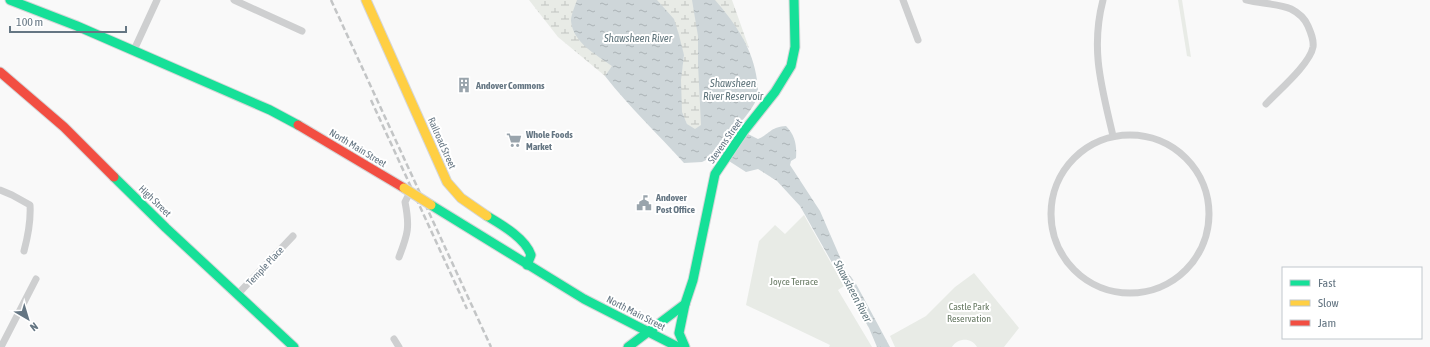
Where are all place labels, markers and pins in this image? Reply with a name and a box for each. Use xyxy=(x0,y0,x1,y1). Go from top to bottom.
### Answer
building icon: Andover Commons xyxy=(455,76,473,94)
place label: Andover Commons xyxy=(475,80,545,91)
place label: Whole Foods Market xyxy=(525,129,573,152)
supermarket icon: Whole Foods Market xyxy=(505,131,523,149)
place label: Andover Post Office xyxy=(655,192,696,215)
public building icon: Andover Post Office xyxy=(635,194,653,212)

